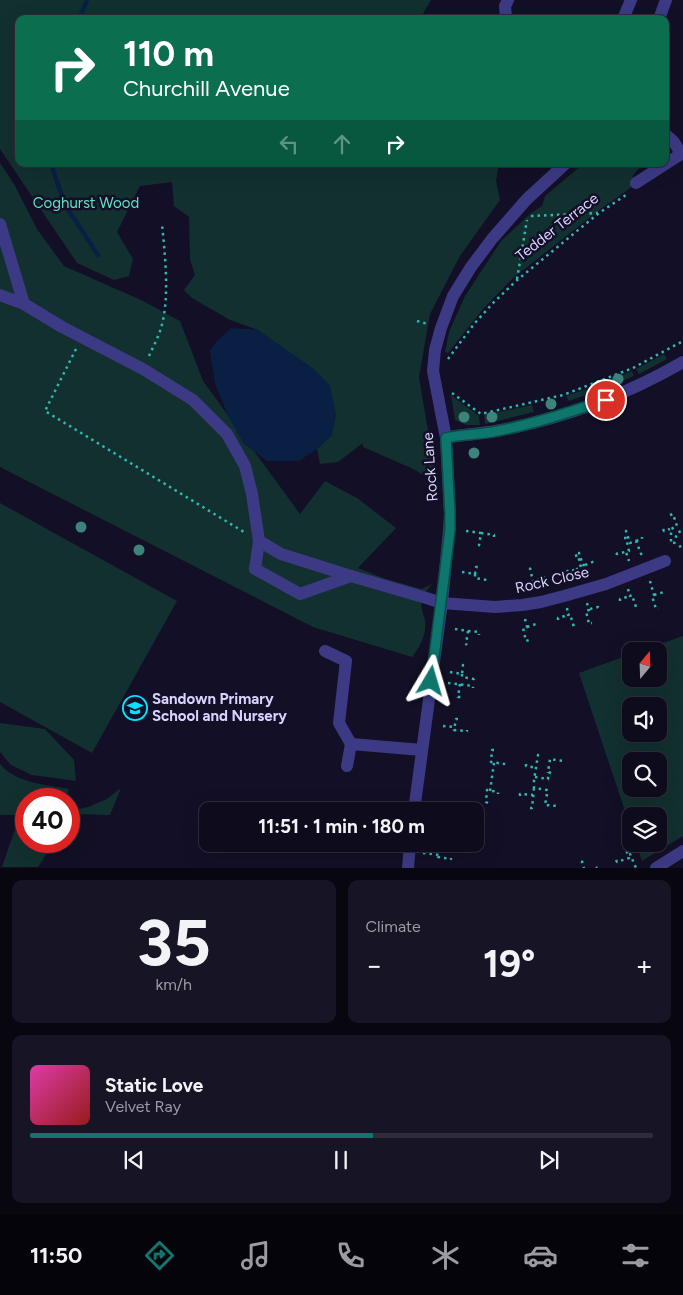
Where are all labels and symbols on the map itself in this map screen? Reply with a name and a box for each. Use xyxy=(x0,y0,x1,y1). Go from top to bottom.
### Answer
street label: Tedder Terrace xyxy=(512,189,602,265)
park label: Coghurst Wood xyxy=(33,194,139,212)
pin xyxy=(585,379,627,421)
street label: Rock Lane xyxy=(419,432,441,502)
street label: Rock Close xyxy=(513,563,591,597)
north arrow xyxy=(622,642,668,688)
position arrow xyxy=(404,654,456,706)
place label: Sandown Primary School and Nursery xyxy=(152,690,287,725)
school or university icon: Sandown Primary School and Nursery xyxy=(122,695,148,721)
speed limit sign: 40 xyxy=(15,788,80,853)

